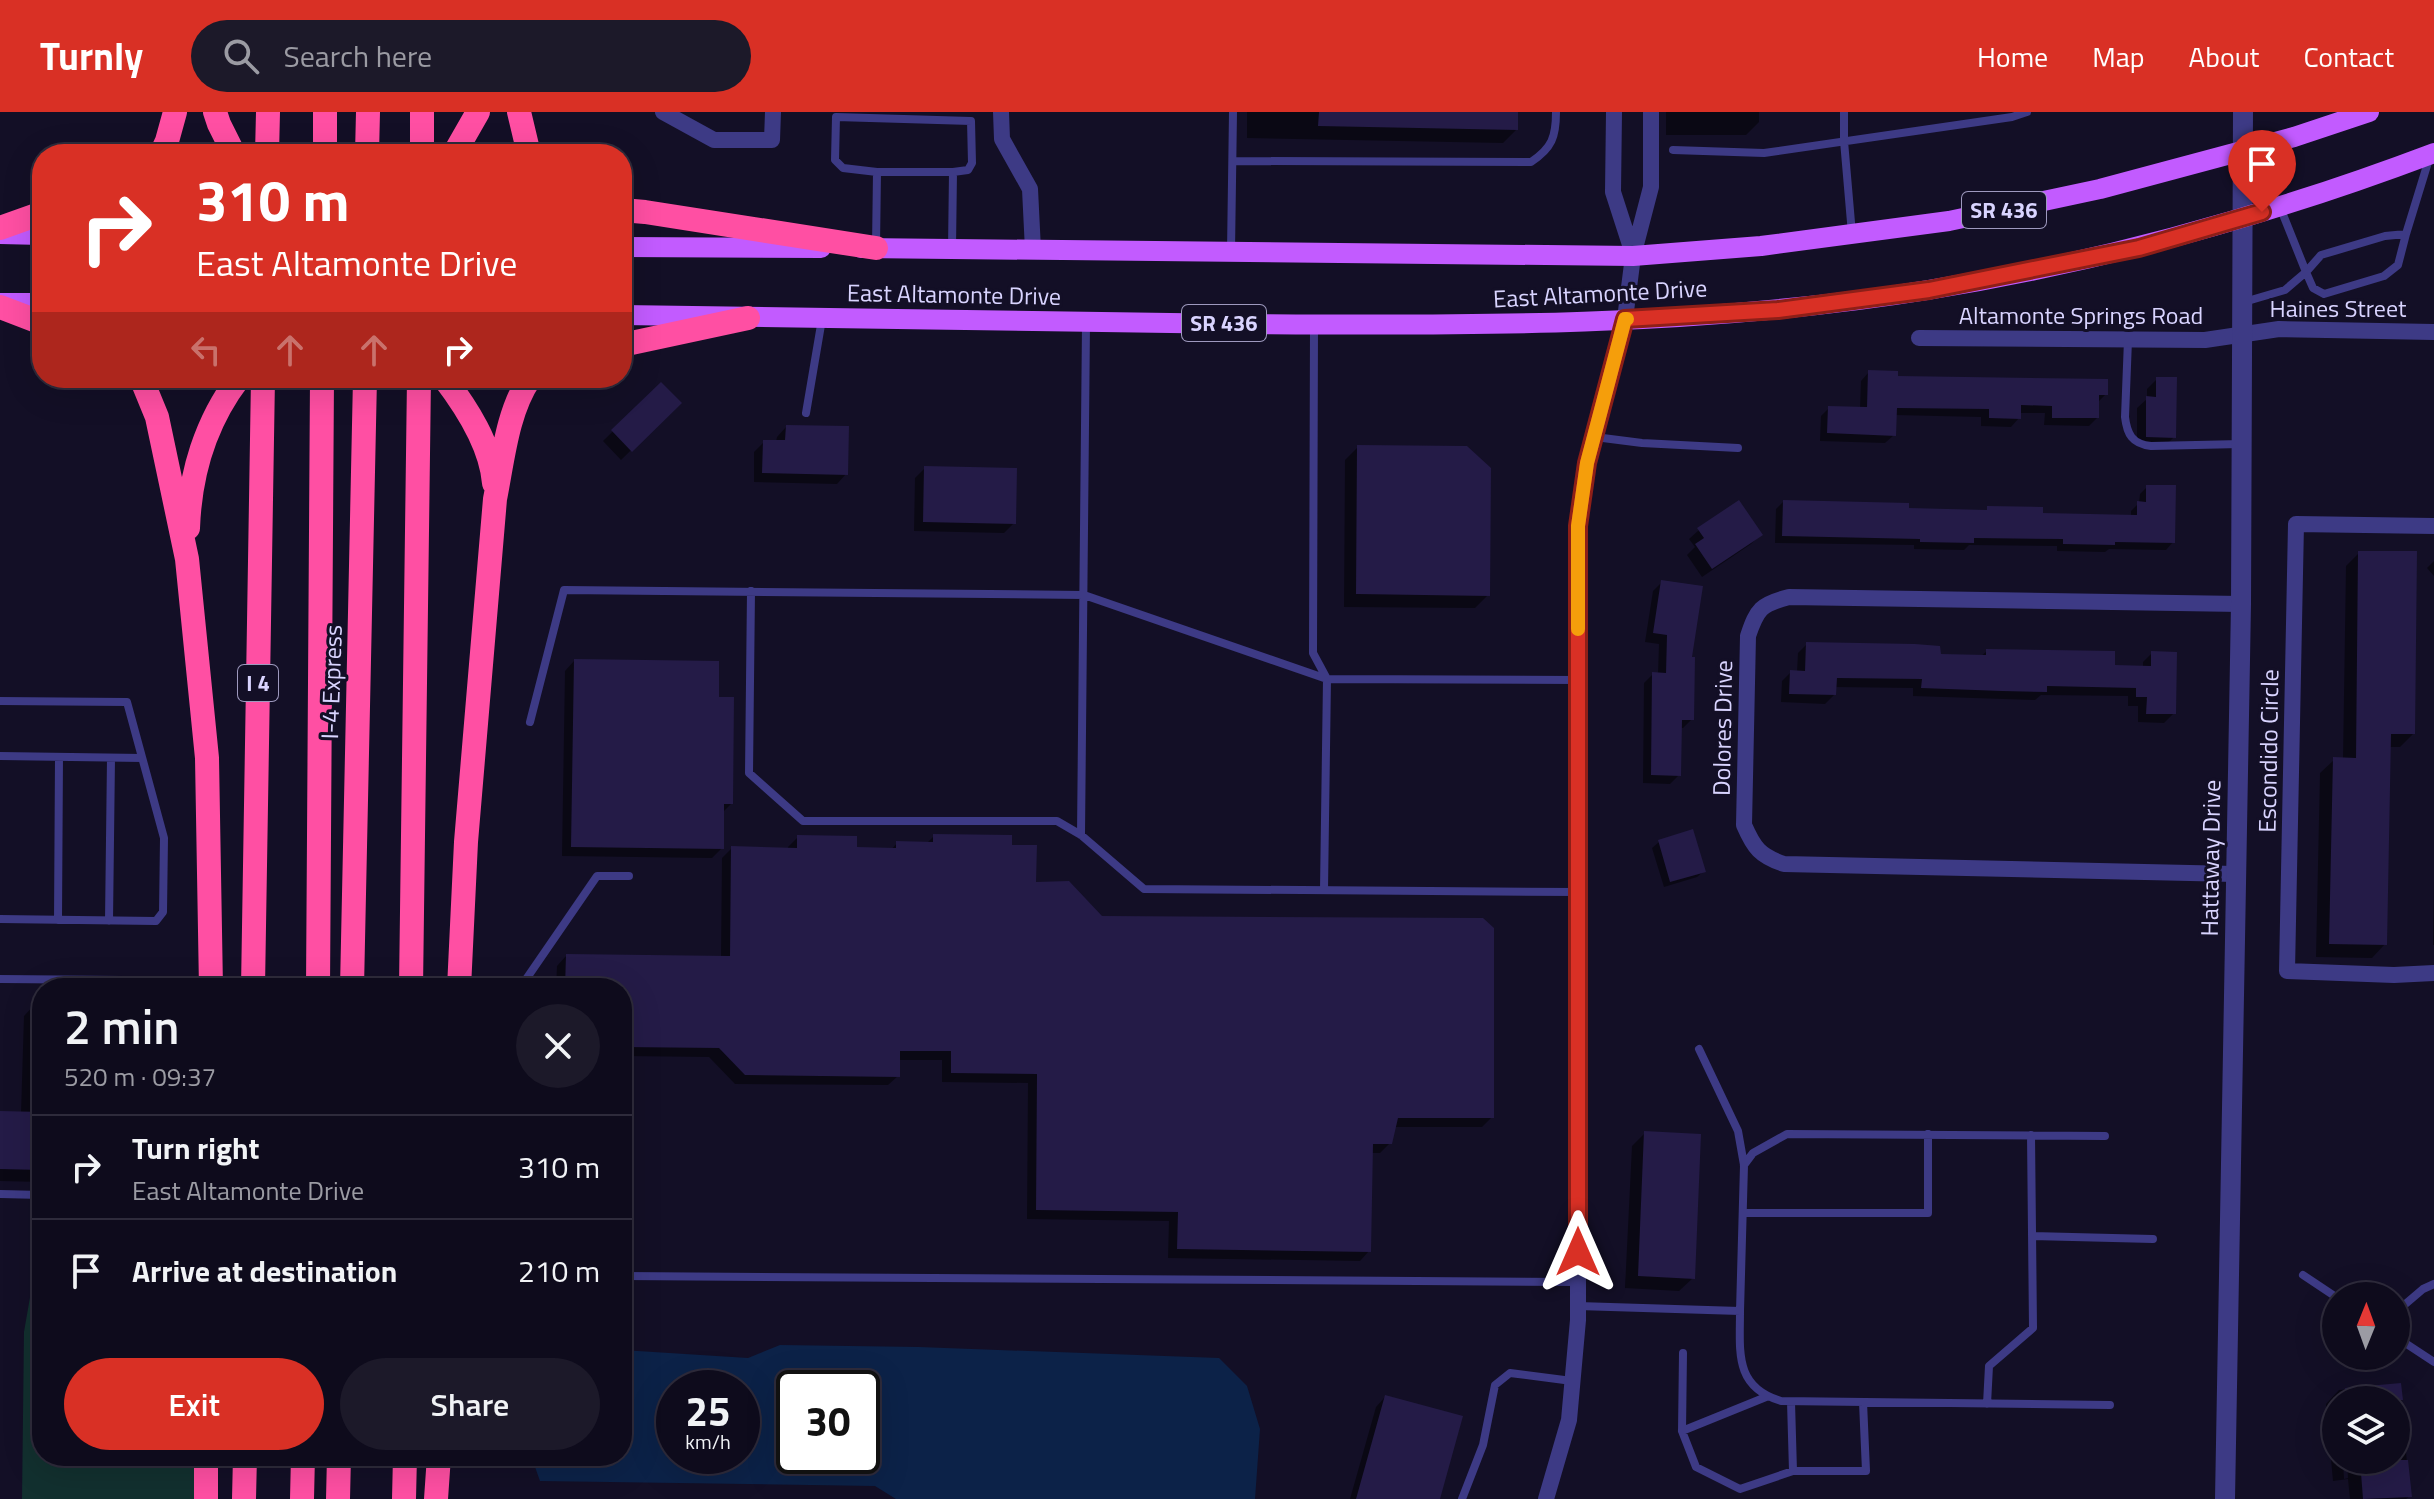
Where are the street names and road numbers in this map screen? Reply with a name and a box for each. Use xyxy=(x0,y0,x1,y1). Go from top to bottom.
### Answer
road number: SR 436 xyxy=(1962,192,2046,228)
street label: East Altamonte Drive xyxy=(1492,269,1708,317)
street label: East Altamonte Drive xyxy=(847,274,1061,314)
street label: Haines Street xyxy=(2270,290,2407,326)
street label: Altamonte Springs Road xyxy=(1959,297,2203,333)
road number: SR 436 xyxy=(1182,305,1266,341)
street label: I-4 Express xyxy=(311,624,351,740)
street label: Dolores Drive xyxy=(1703,660,1741,796)
road number: I 4 xyxy=(238,665,278,701)
street label: Escondido Circle xyxy=(2249,669,2287,833)
street label: Hattaway Drive xyxy=(2191,779,2229,937)

